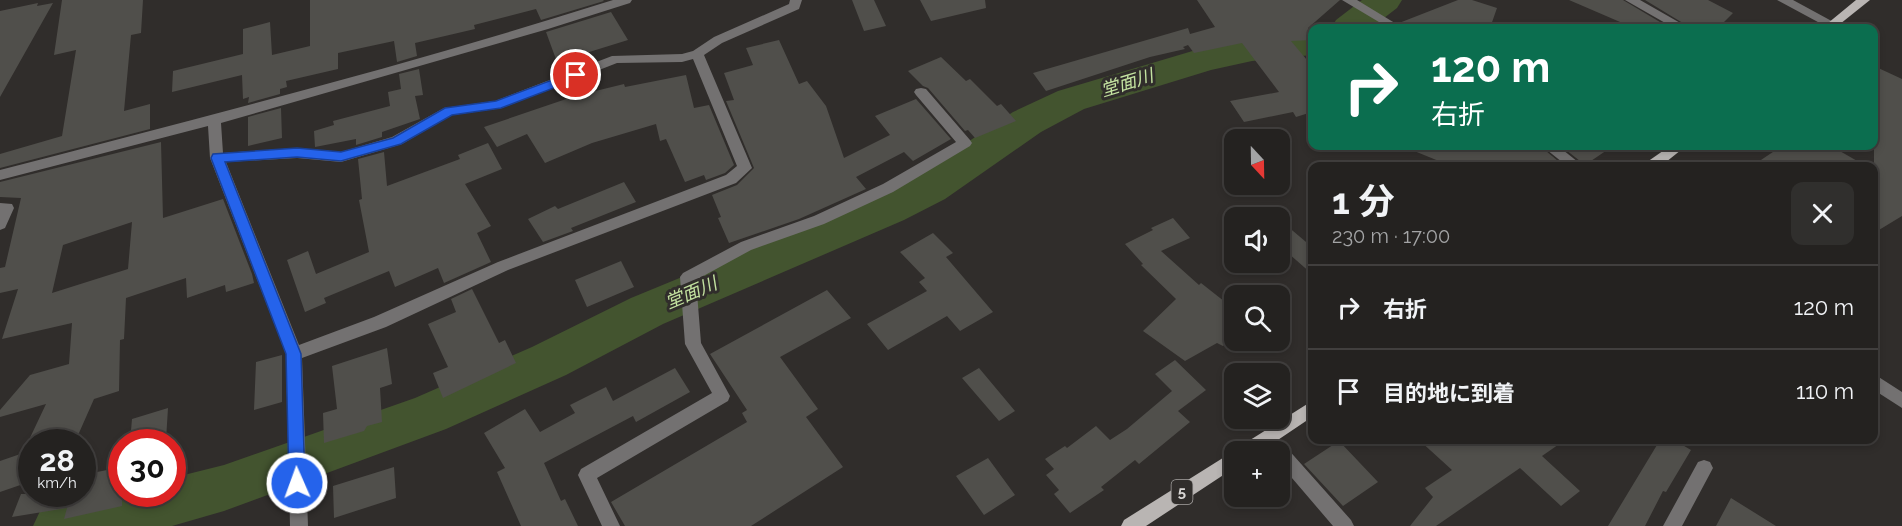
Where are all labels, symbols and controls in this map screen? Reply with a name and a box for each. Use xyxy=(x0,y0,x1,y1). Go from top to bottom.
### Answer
text: 120 m xyxy=(1431,43,1550,92)
icon: right xyxy=(1332,48,1410,126)
pin xyxy=(550,49,601,100)
icon: arrive xyxy=(559,58,592,91)
water label: 堂面川 xyxy=(1098,64,1158,100)
text: 右折 xyxy=(1431,99,1485,130)
north arrow xyxy=(1224,129,1290,195)
map controls xyxy=(1224,129,1290,507)
text: 1 分 xyxy=(1332,180,1394,222)
button: close xyxy=(1791,182,1854,245)
button: sound xyxy=(1224,207,1290,273)
text: 230 m · 17:00 xyxy=(1332,224,1450,248)
water label: 堂面川 xyxy=(662,272,722,313)
button: search xyxy=(1224,285,1290,351)
icon: right xyxy=(1332,291,1365,324)
text: 120 m xyxy=(1794,294,1854,320)
text: 右折 xyxy=(1383,296,1427,322)
button: layers xyxy=(1224,363,1290,429)
icon: arrive xyxy=(1332,375,1365,408)
text: 110 m xyxy=(1796,378,1854,404)
text: 目的地に到着 xyxy=(1383,380,1515,406)
speed limit sign: 30 xyxy=(108,429,186,507)
button: + xyxy=(1224,441,1290,507)
text: 28 xyxy=(39,443,75,478)
position arrow xyxy=(265,451,329,515)
text: km/h xyxy=(37,474,77,492)
road number: 5 xyxy=(1172,480,1192,504)

